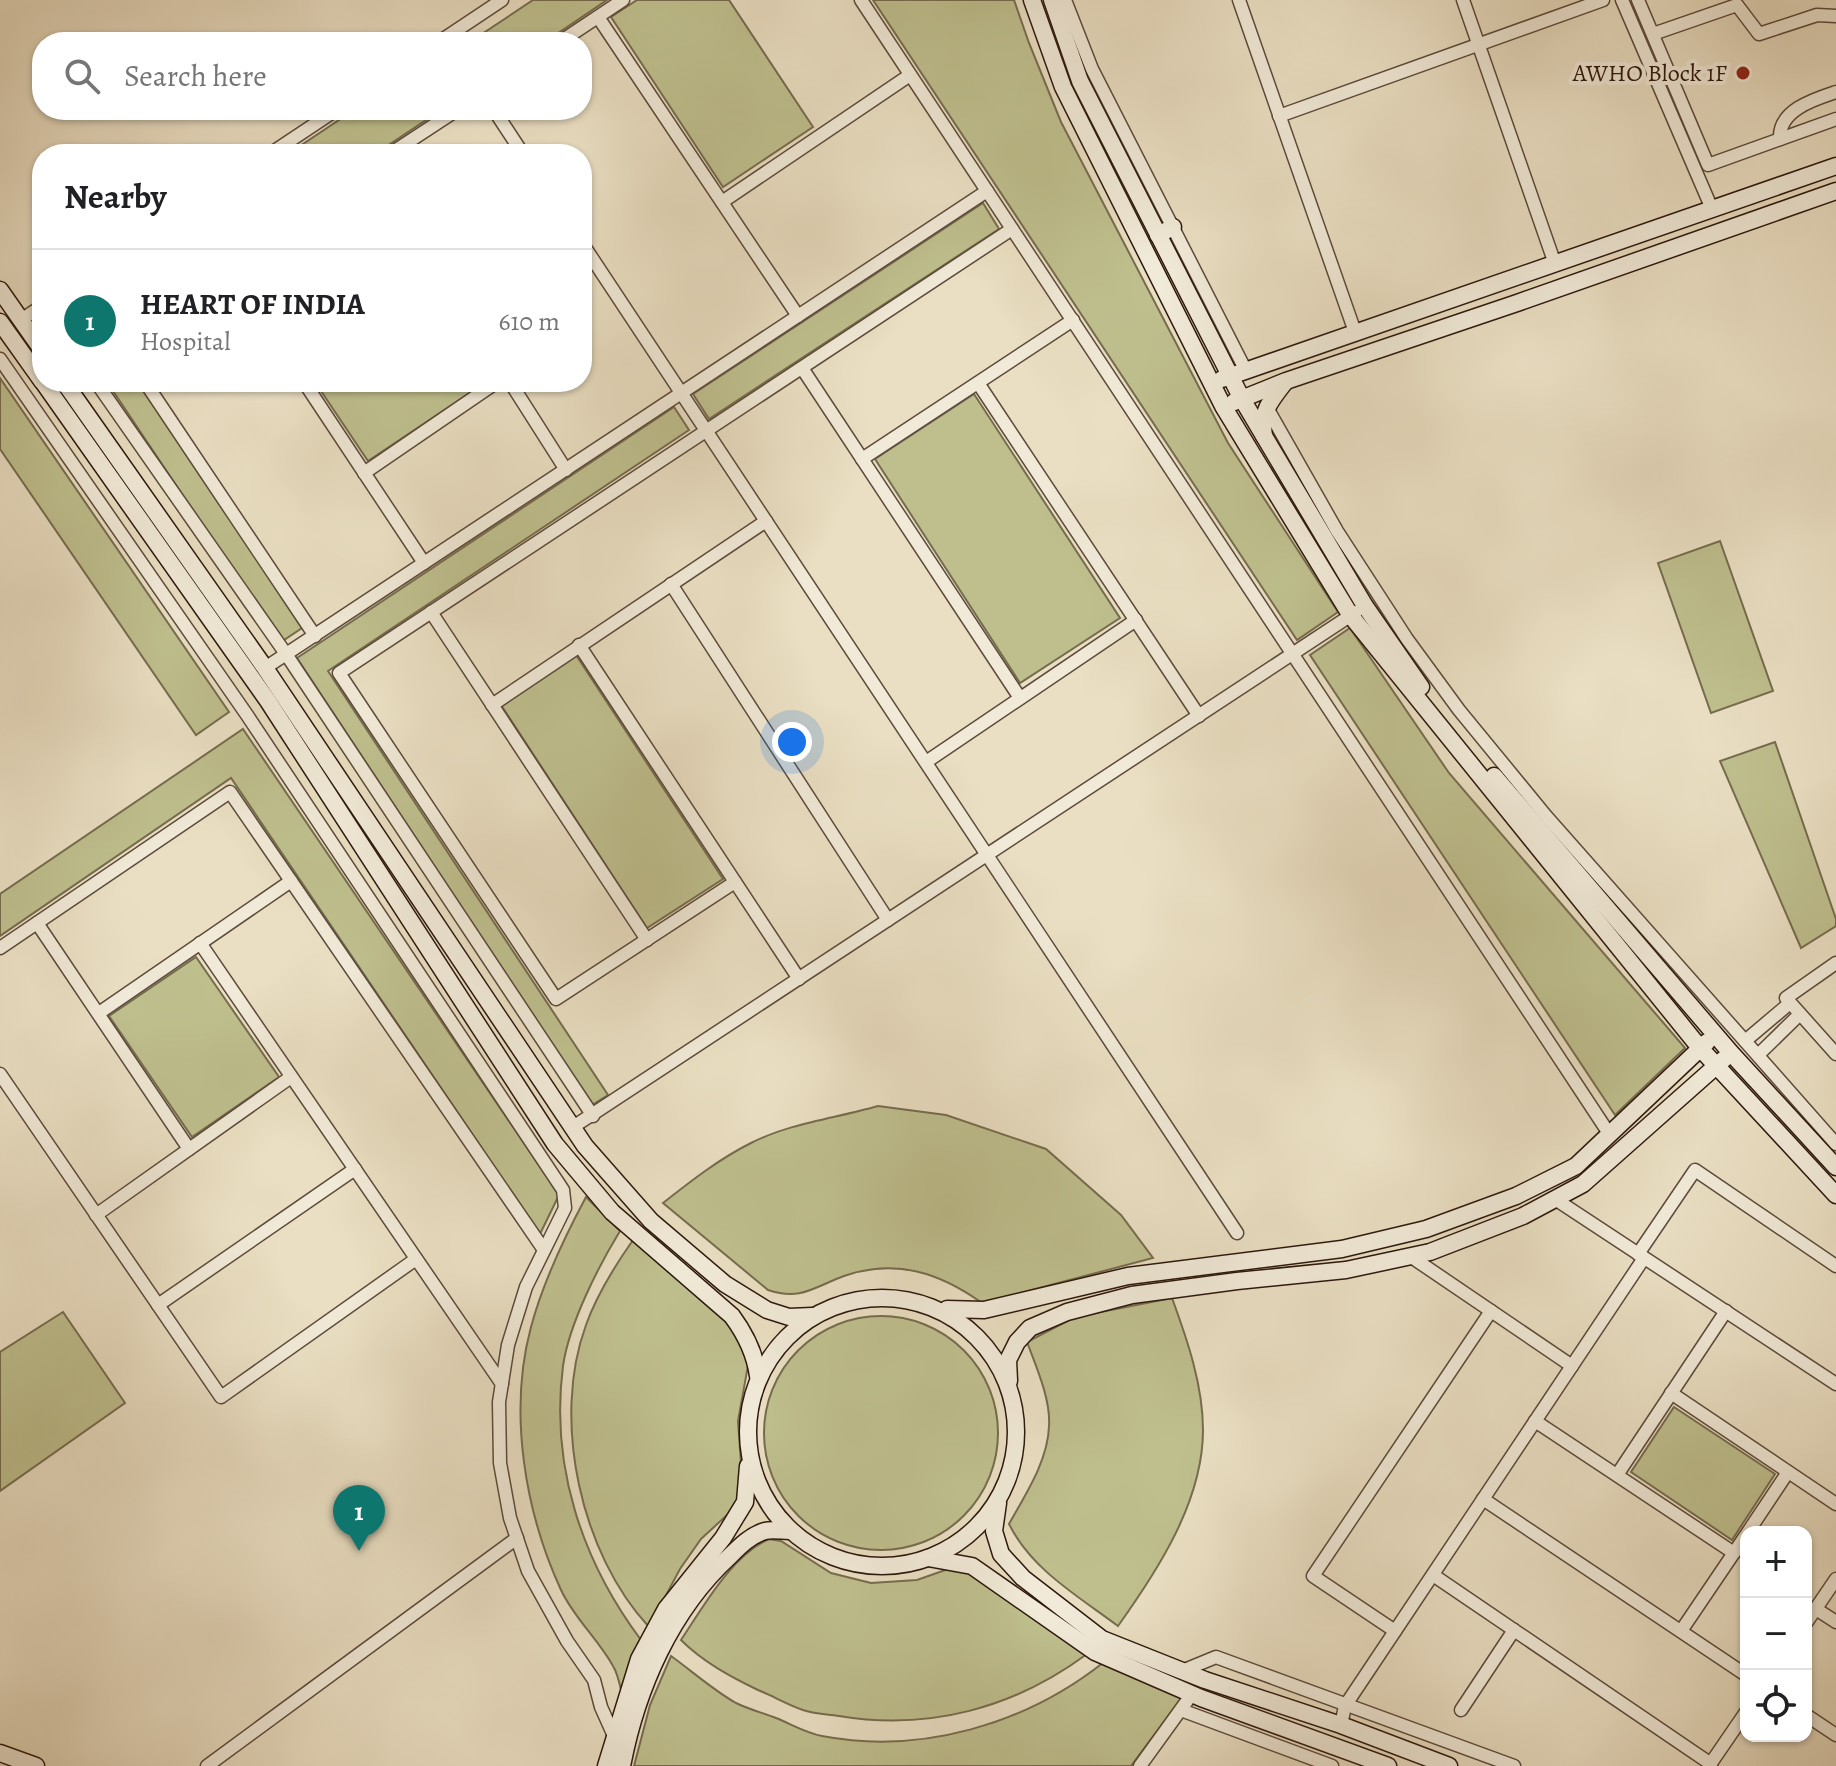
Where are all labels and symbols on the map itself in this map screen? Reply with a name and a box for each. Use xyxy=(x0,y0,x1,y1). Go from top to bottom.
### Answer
place label: AWHO Block 1F xyxy=(1572,57,1727,89)
marker: AWHO Block 1F xyxy=(1734,64,1752,82)
your location xyxy=(772,722,812,762)
pin: 1 xyxy=(333,1485,385,1551)

